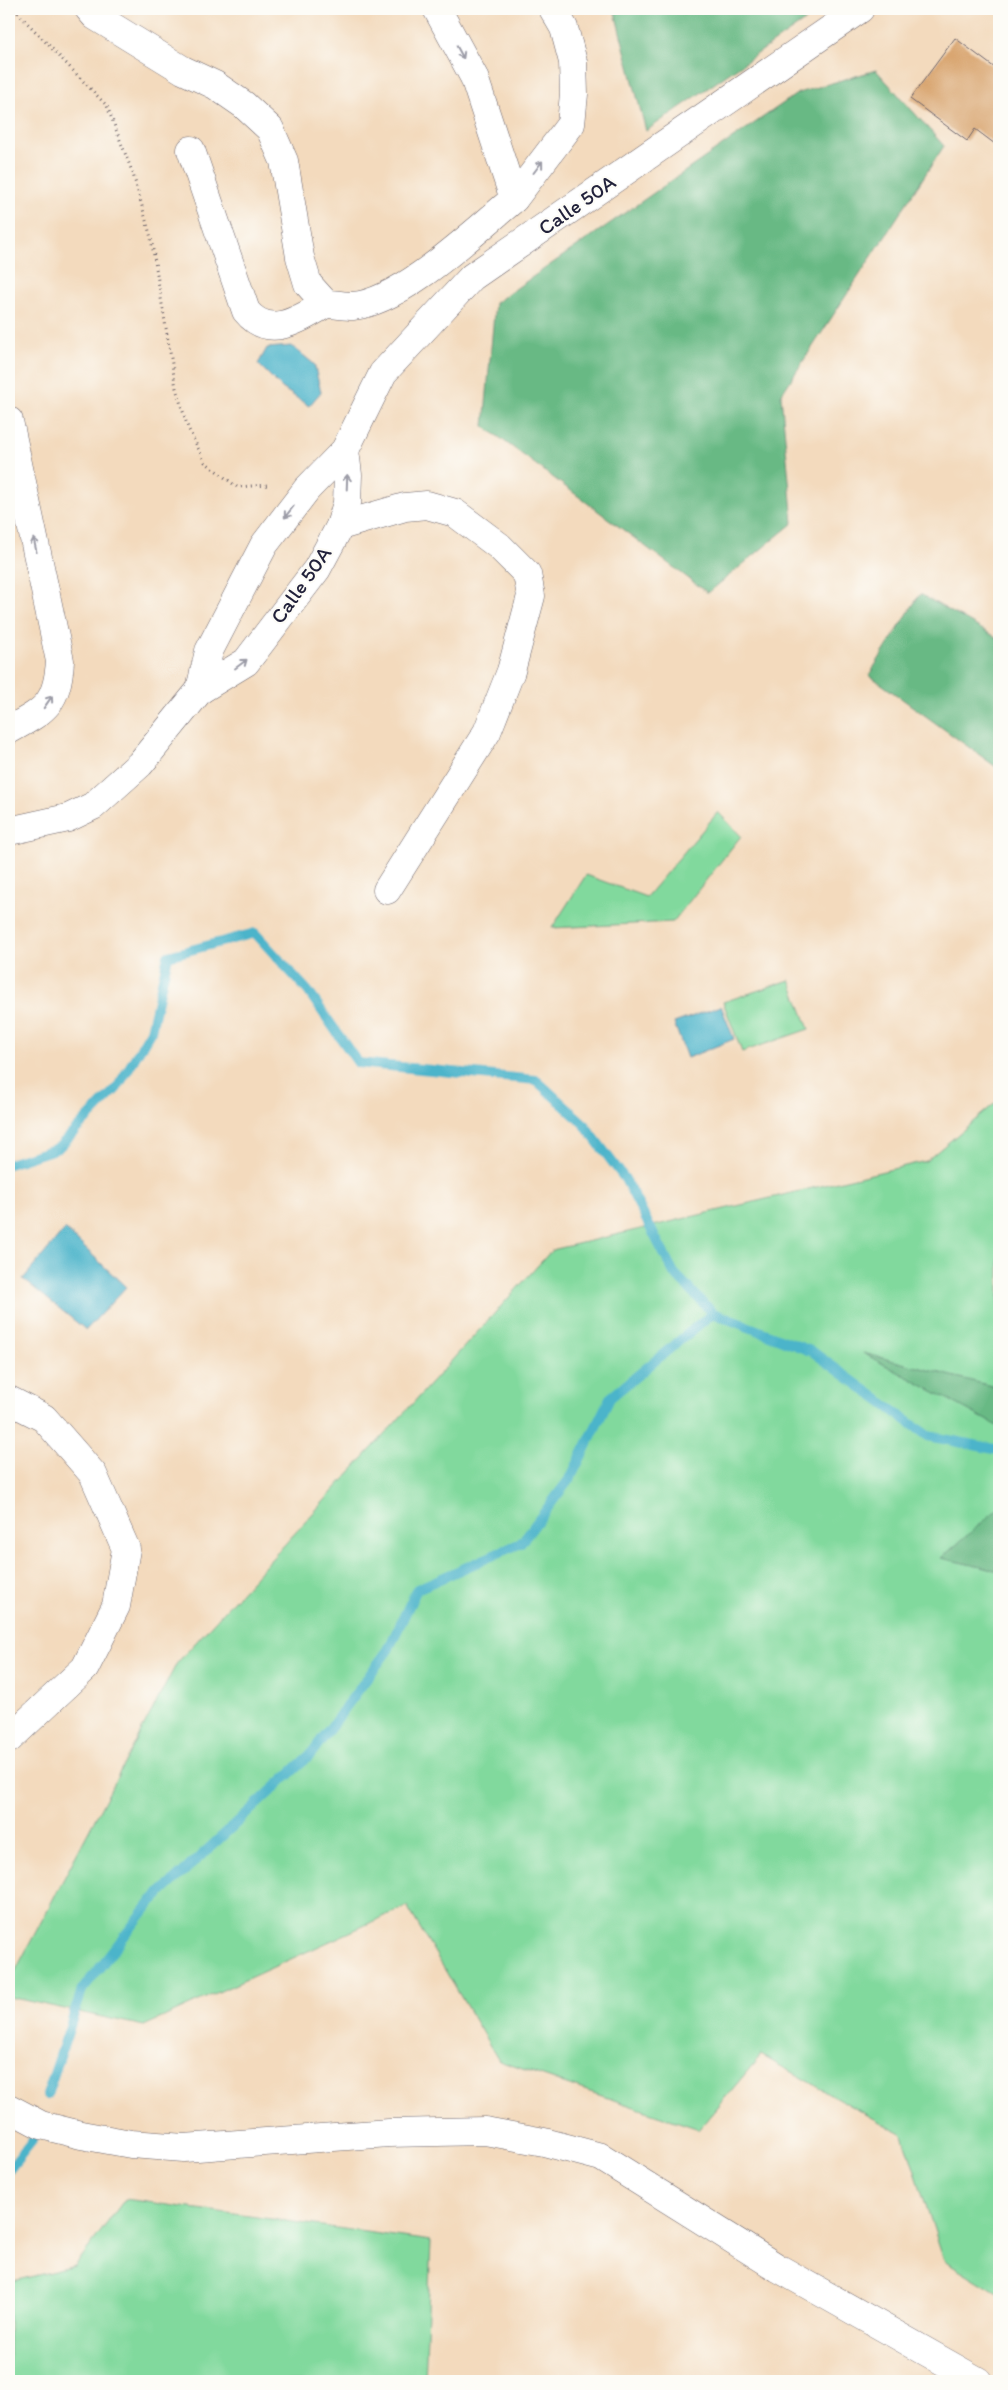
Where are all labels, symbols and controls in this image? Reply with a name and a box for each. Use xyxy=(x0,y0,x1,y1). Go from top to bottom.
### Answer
one-way arrow xyxy=(456,44,465,59)
one-way arrow xyxy=(533,160,543,174)
street label: Calle 50A xyxy=(533,169,621,240)
one-way arrow xyxy=(343,475,352,491)
one-way arrow xyxy=(284,505,295,518)
one-way arrow xyxy=(30,538,39,554)
street label: Calle 50A xyxy=(265,541,337,628)
one-way arrow xyxy=(234,659,248,669)
one-way arrow xyxy=(43,696,53,710)

